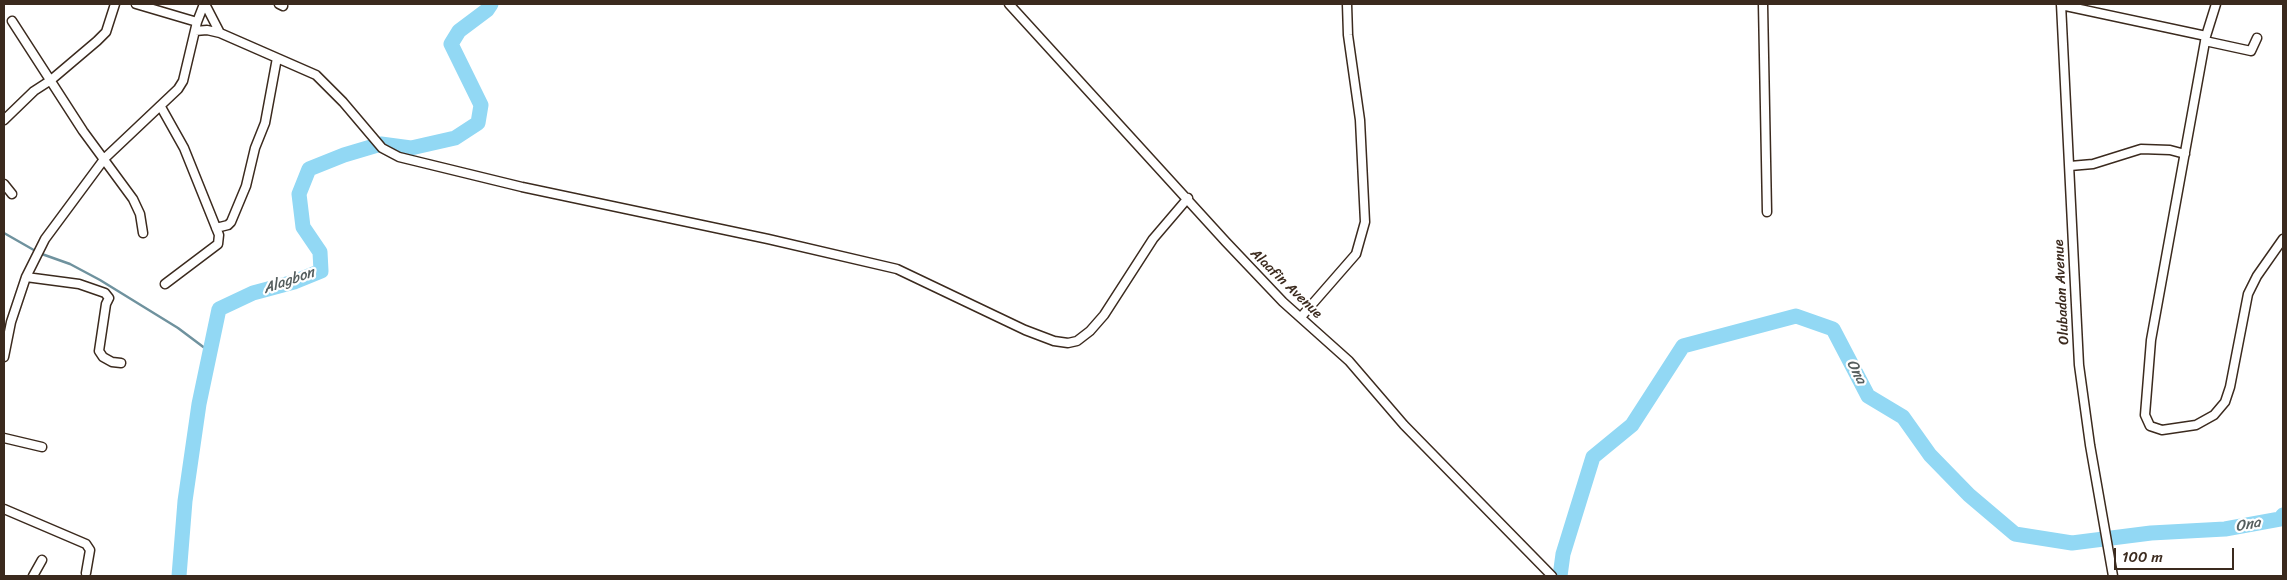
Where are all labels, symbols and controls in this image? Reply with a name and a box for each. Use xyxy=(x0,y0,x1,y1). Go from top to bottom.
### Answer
street label: Olubadan Avenue xyxy=(2051,239,2073,345)
street label: Alaafin Avenue xyxy=(1247,245,1325,323)
water label: Alagbon xyxy=(261,264,317,298)
water label: Ona xyxy=(1842,357,1870,387)
water label: Ona xyxy=(2234,514,2262,536)
scale bar xyxy=(2117,538,2237,570)
text: 100 m xyxy=(2122,544,2163,570)

